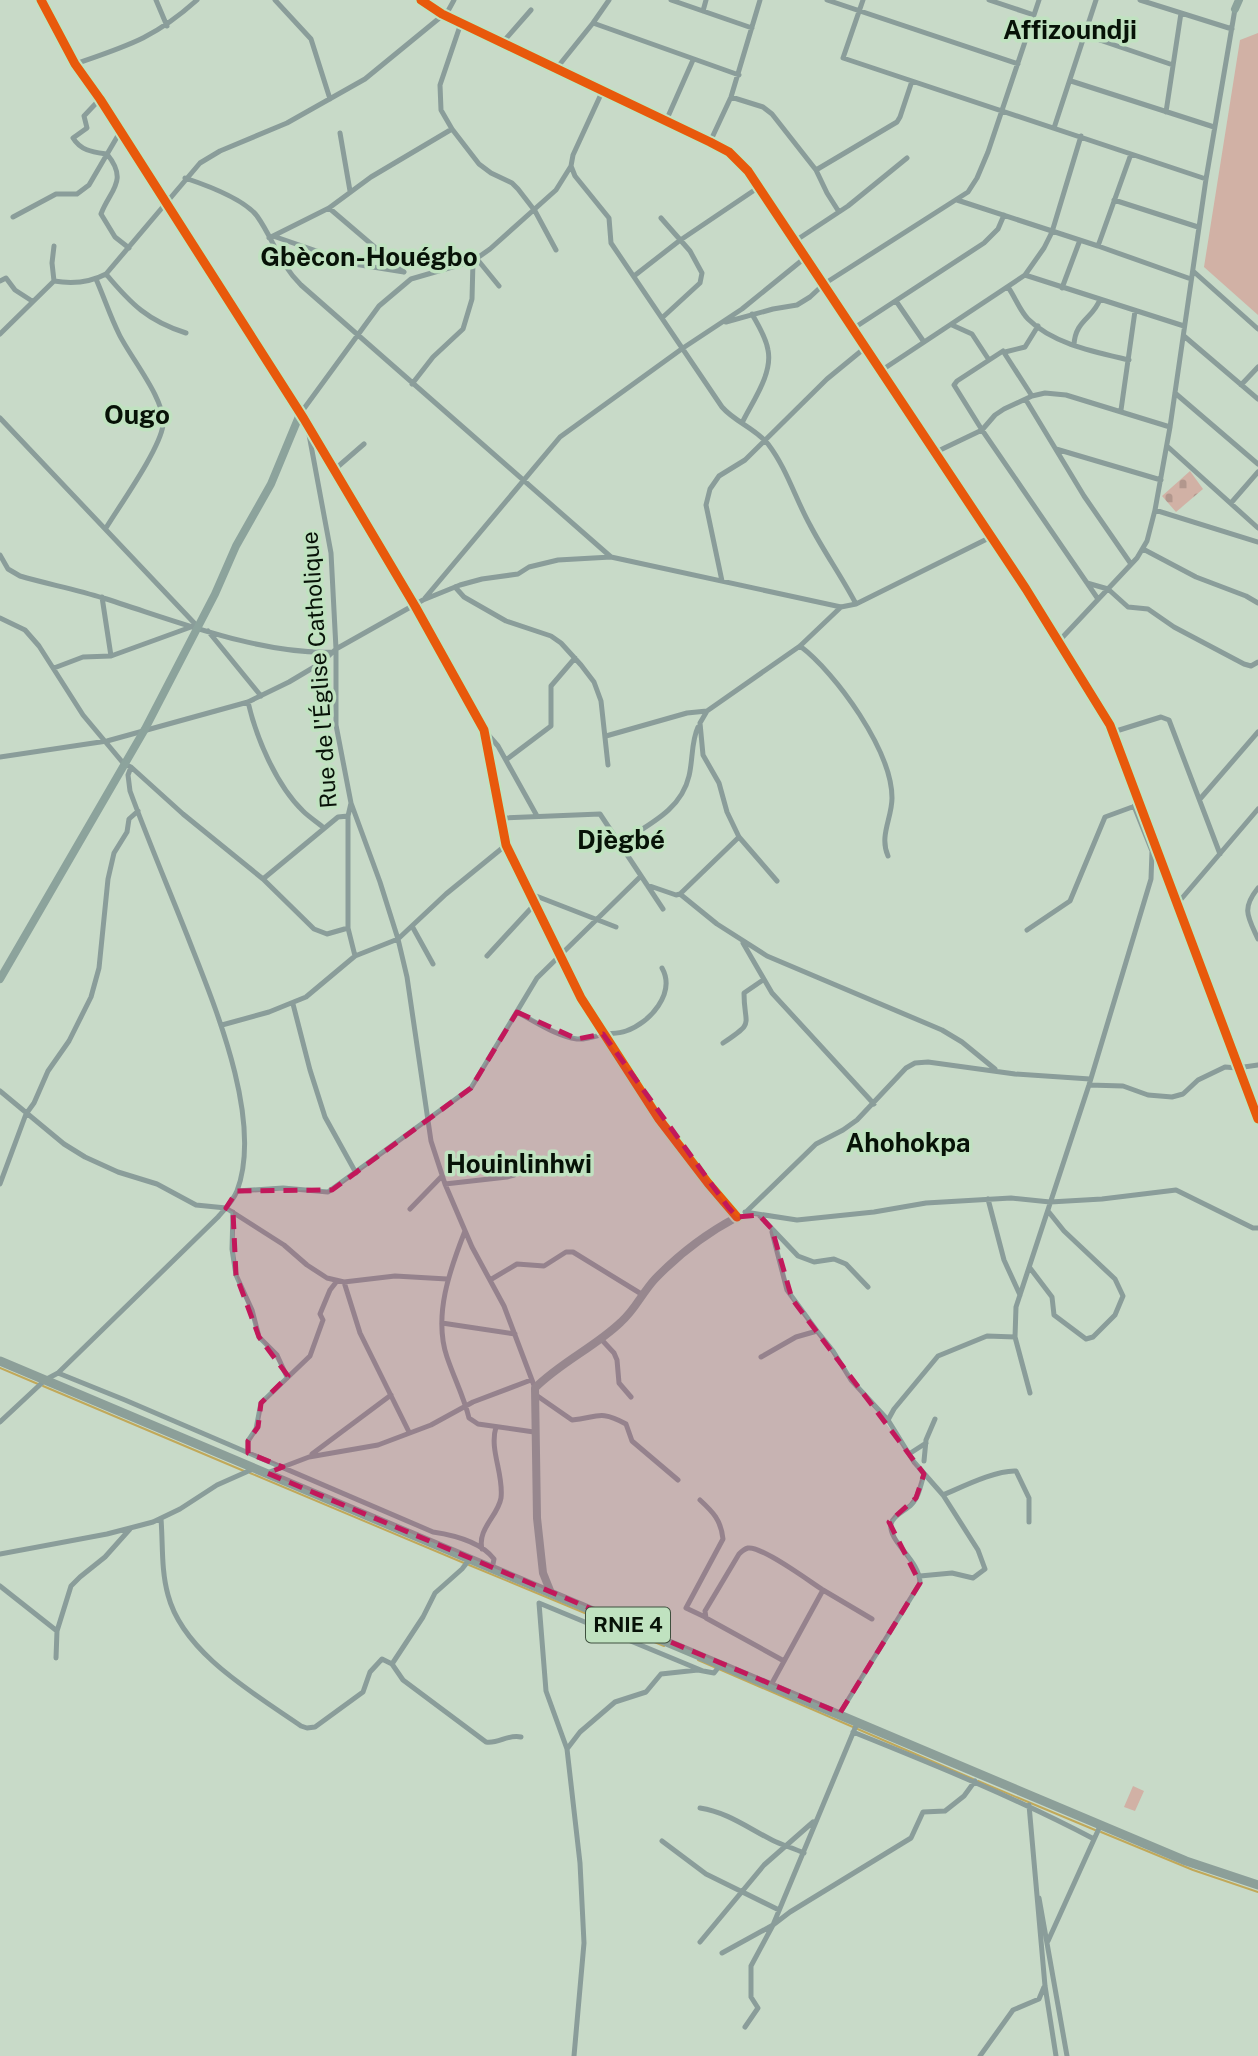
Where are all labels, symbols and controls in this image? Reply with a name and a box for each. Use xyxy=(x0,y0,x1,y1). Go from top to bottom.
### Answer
district label: Affizoundji xyxy=(1003,14,1137,45)
district label: Gbècon-Houégbo xyxy=(260,241,478,272)
district label: Ougo xyxy=(104,399,170,430)
street label: Rue de l'Église Catholique xyxy=(295,531,342,809)
district label: Djègbé xyxy=(577,824,665,855)
district label: Ahohokpa xyxy=(845,1127,971,1158)
district label: Houinlinhwi xyxy=(446,1148,592,1179)
road number: RNIE 4 xyxy=(586,1608,670,1642)

